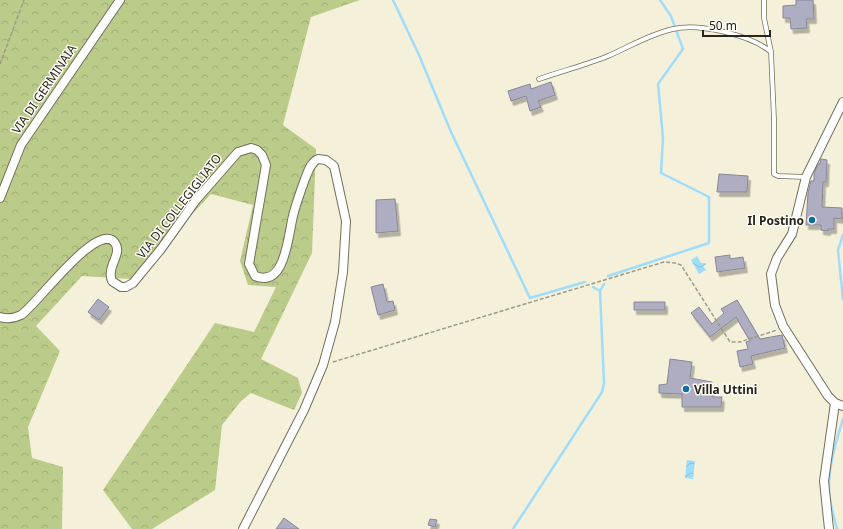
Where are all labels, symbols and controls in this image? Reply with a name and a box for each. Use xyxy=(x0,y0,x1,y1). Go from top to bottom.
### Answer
scale bar xyxy=(703,12,770,38)
text: 50 m xyxy=(709,17,737,34)
street label: VIA DI GERMINAIA xyxy=(8,41,80,137)
street label: VIA DI COLLEGIGLIATO xyxy=(133,150,225,262)
place label: Il Postino xyxy=(748,212,804,229)
marker: Il Postino xyxy=(807,215,817,225)
place label: Villa Uttini xyxy=(694,381,757,398)
marker: Villa Uttini xyxy=(681,384,691,394)

